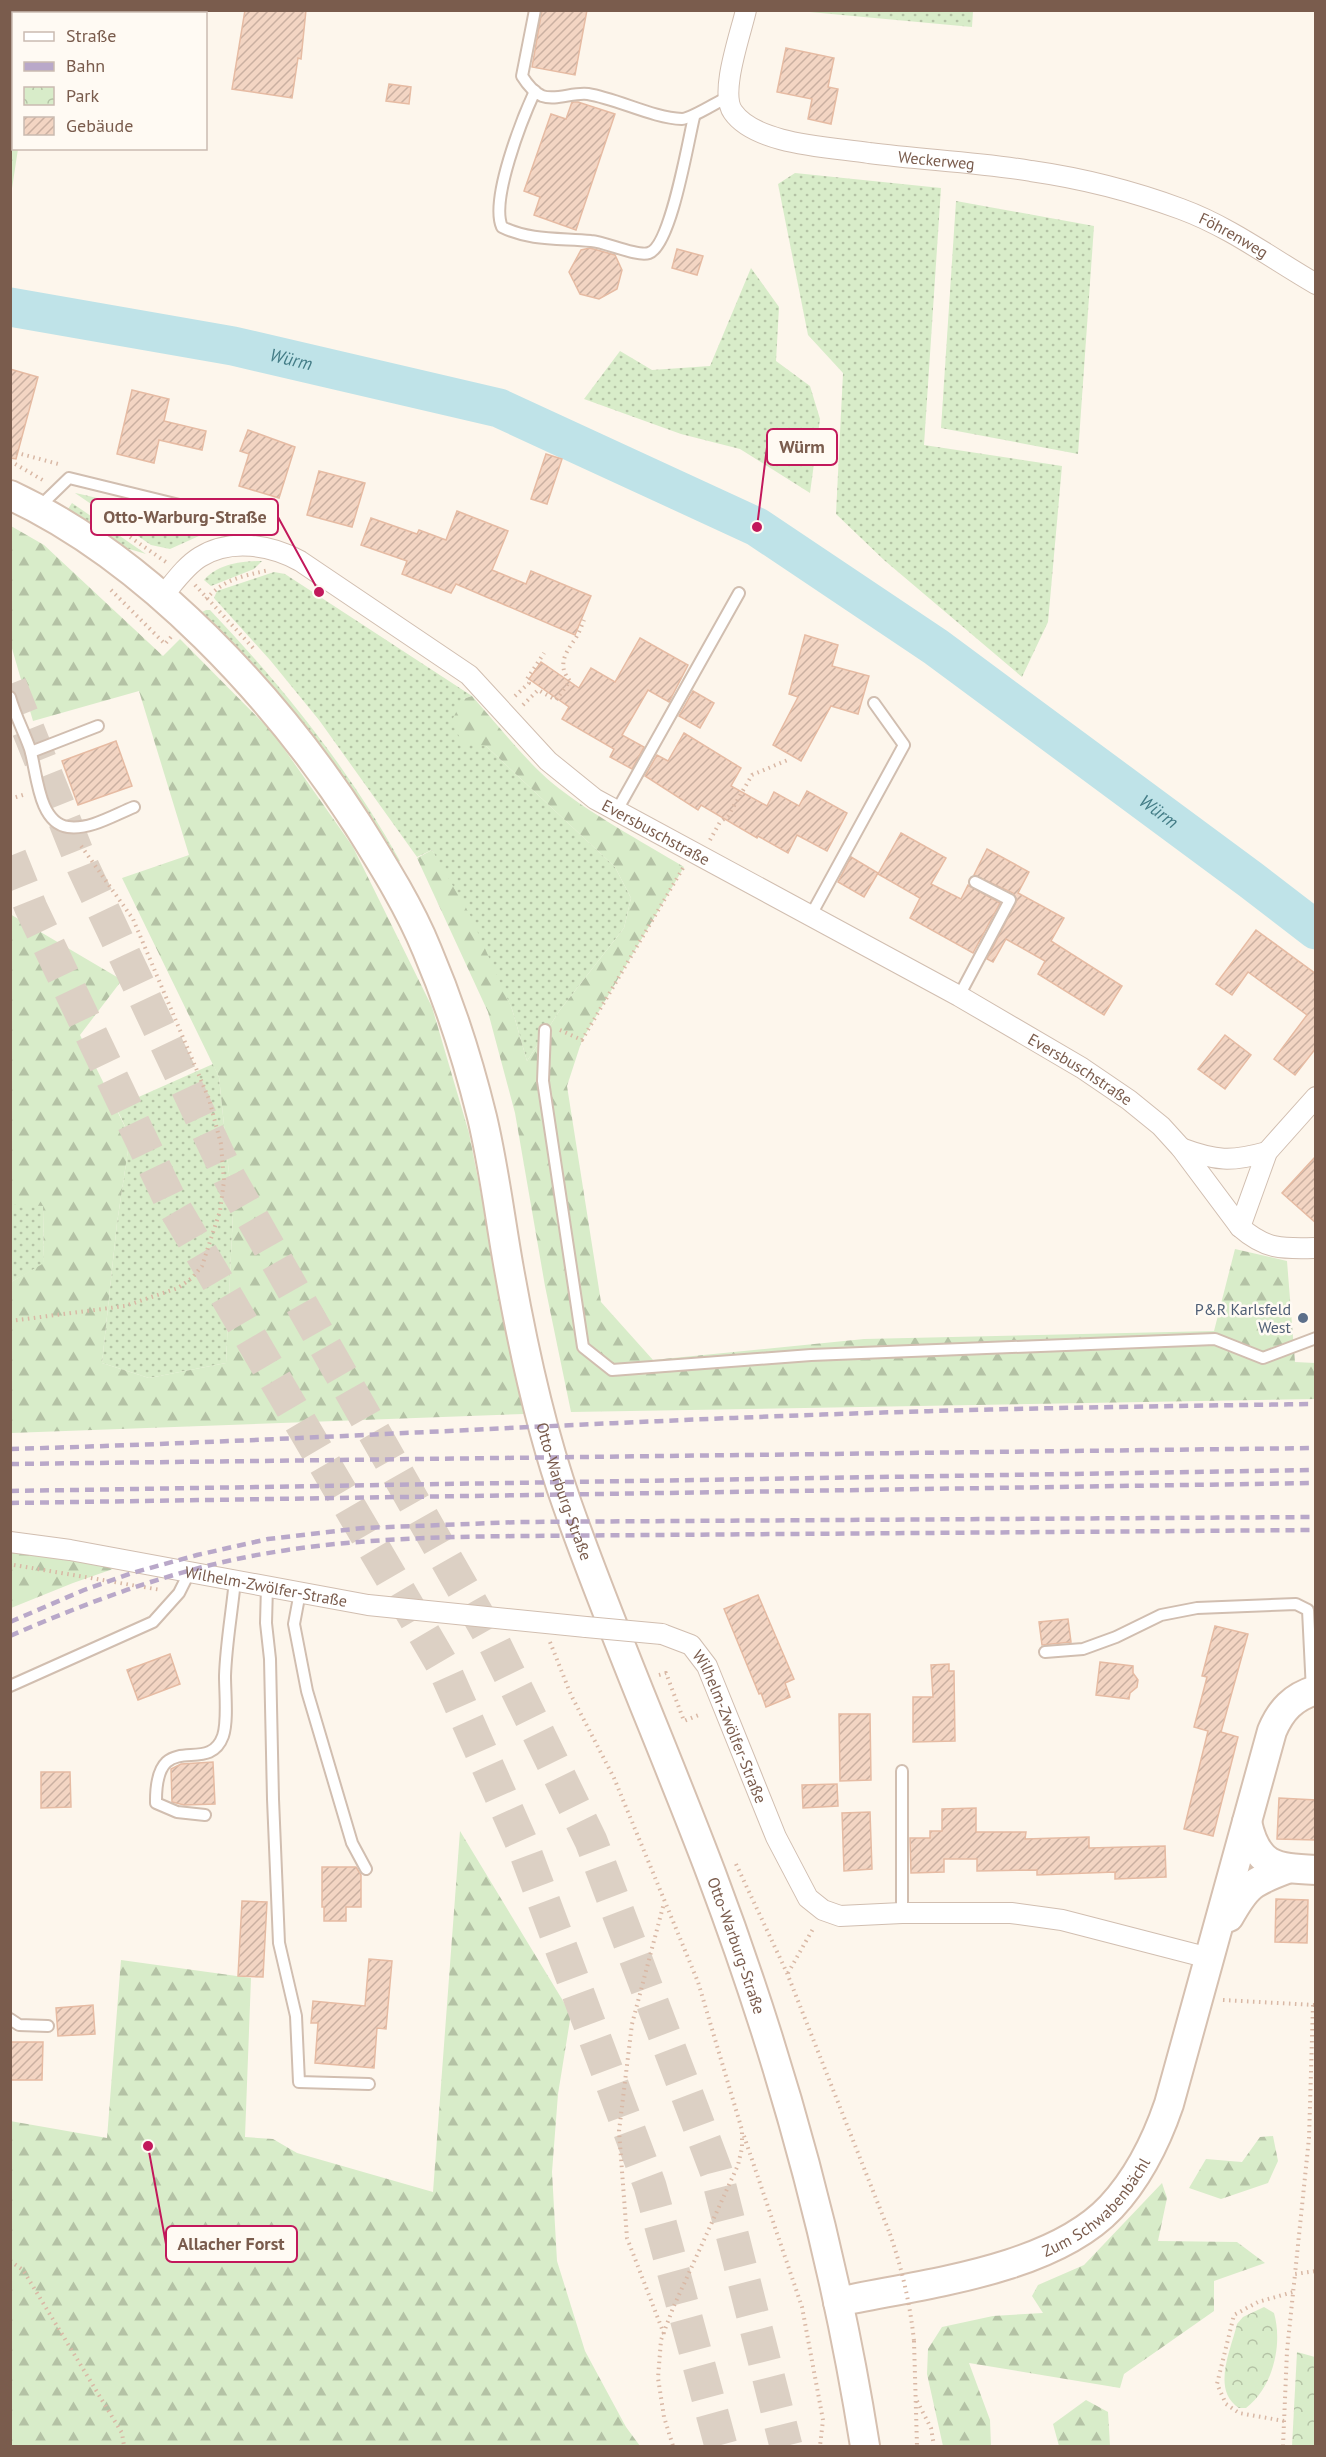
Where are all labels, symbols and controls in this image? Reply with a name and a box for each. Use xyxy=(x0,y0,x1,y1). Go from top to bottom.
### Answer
legend xyxy=(12,12,207,150)
text: Straße xyxy=(66,24,117,47)
text: Bahn xyxy=(66,54,105,77)
text: Park xyxy=(66,84,99,107)
text: Gebäude xyxy=(66,114,133,137)
street label: Weckerweg xyxy=(897,146,976,174)
street label: Föhrenweg xyxy=(1196,208,1272,262)
water label: Würm xyxy=(268,343,315,375)
callout: Würm xyxy=(767,429,837,465)
text: Würm xyxy=(779,435,825,458)
callout: Otto-Warburg-Straße xyxy=(91,499,278,535)
text: Otto-Warburg-Straße xyxy=(103,505,267,528)
water label: Würm xyxy=(1135,789,1183,833)
street label: Eversbuschstraße xyxy=(599,795,713,869)
street label: Eversbuschstraße xyxy=(1024,1029,1136,1109)
place label: P&R Karlsfeld West xyxy=(1195,1299,1292,1337)
marker: P&R Karlsfeld West xyxy=(1296,1311,1310,1325)
street label: Otto-Warburg-Straße xyxy=(532,1420,597,1563)
street label: Wilhelm-Zwölfer-Straße xyxy=(183,1561,349,1611)
street label: Wilhelm-Zwölfer-Straße xyxy=(688,1646,771,1806)
street label: Otto-Warburg-Straße xyxy=(703,1874,770,2017)
street label: Zum Schwabenbächl xyxy=(1039,2154,1154,2261)
callout: Allacher Forst xyxy=(166,2226,297,2262)
text: Allacher Forst xyxy=(177,2232,285,2255)

